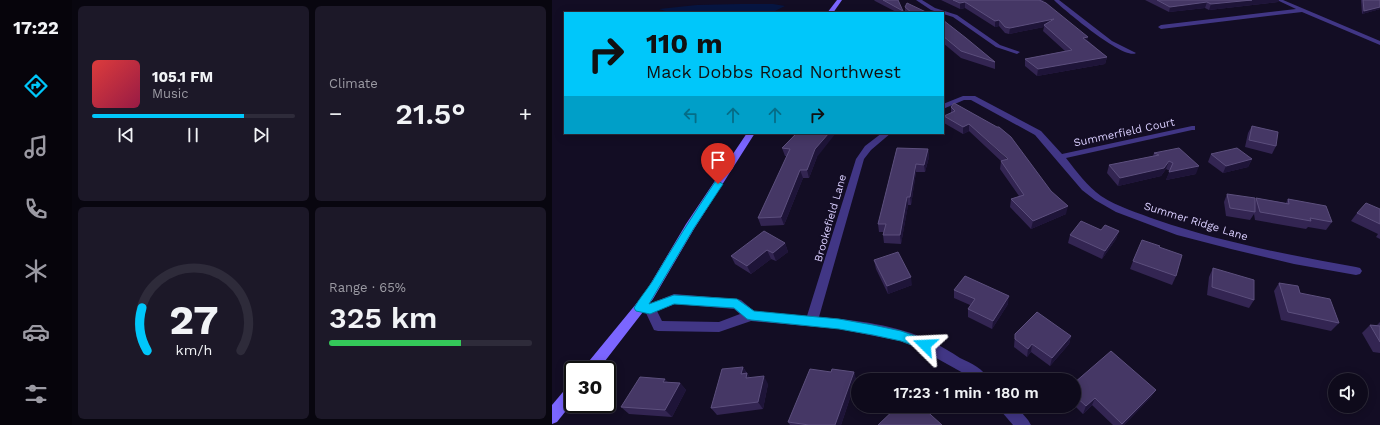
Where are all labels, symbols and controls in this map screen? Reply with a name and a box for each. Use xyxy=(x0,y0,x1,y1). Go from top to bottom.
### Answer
text: 17:22 xyxy=(13,17,59,38)
text: 110 m xyxy=(646,27,723,60)
icon: right xyxy=(580,28,632,80)
text: Mack Dobbs Road Northwest xyxy=(646,61,901,82)
text: 105.1 FM xyxy=(152,68,213,86)
icon: directions xyxy=(22,72,50,100)
text: Climate xyxy=(329,76,378,91)
text: Music xyxy=(152,86,189,101)
text: 21.5° xyxy=(395,96,466,131)
text: − xyxy=(329,101,342,126)
text: + xyxy=(519,101,532,126)
icon: left xyxy=(680,104,702,126)
icon: ahead xyxy=(722,104,744,126)
icon: ahead xyxy=(764,104,786,126)
icon: right xyxy=(806,104,828,126)
street label: Summerfield Court xyxy=(1072,115,1176,150)
icon: previous xyxy=(115,124,137,146)
icon: pause xyxy=(182,124,204,146)
icon: next xyxy=(250,124,272,146)
icon: music xyxy=(22,133,50,161)
pin xyxy=(701,143,735,184)
icon: arrive xyxy=(707,149,729,171)
street label: Brookefield Lane xyxy=(812,173,849,263)
icon: phone xyxy=(22,195,50,223)
street label: Summer Ridge Lane xyxy=(1142,199,1249,243)
icon: climate xyxy=(22,257,50,285)
text: Range · 65% xyxy=(329,280,406,295)
text: 27 xyxy=(169,295,218,344)
text: 325 km xyxy=(329,300,437,335)
icon: car xyxy=(22,318,50,346)
position arrow xyxy=(904,324,946,366)
text: km/h xyxy=(175,341,212,357)
speed limit sign: 30 xyxy=(564,361,616,413)
map controls xyxy=(1328,373,1368,413)
button: sound xyxy=(1328,373,1368,413)
icon: filters xyxy=(22,380,50,408)
text: 17:23 · 1 min · 180 m xyxy=(893,384,1039,402)

